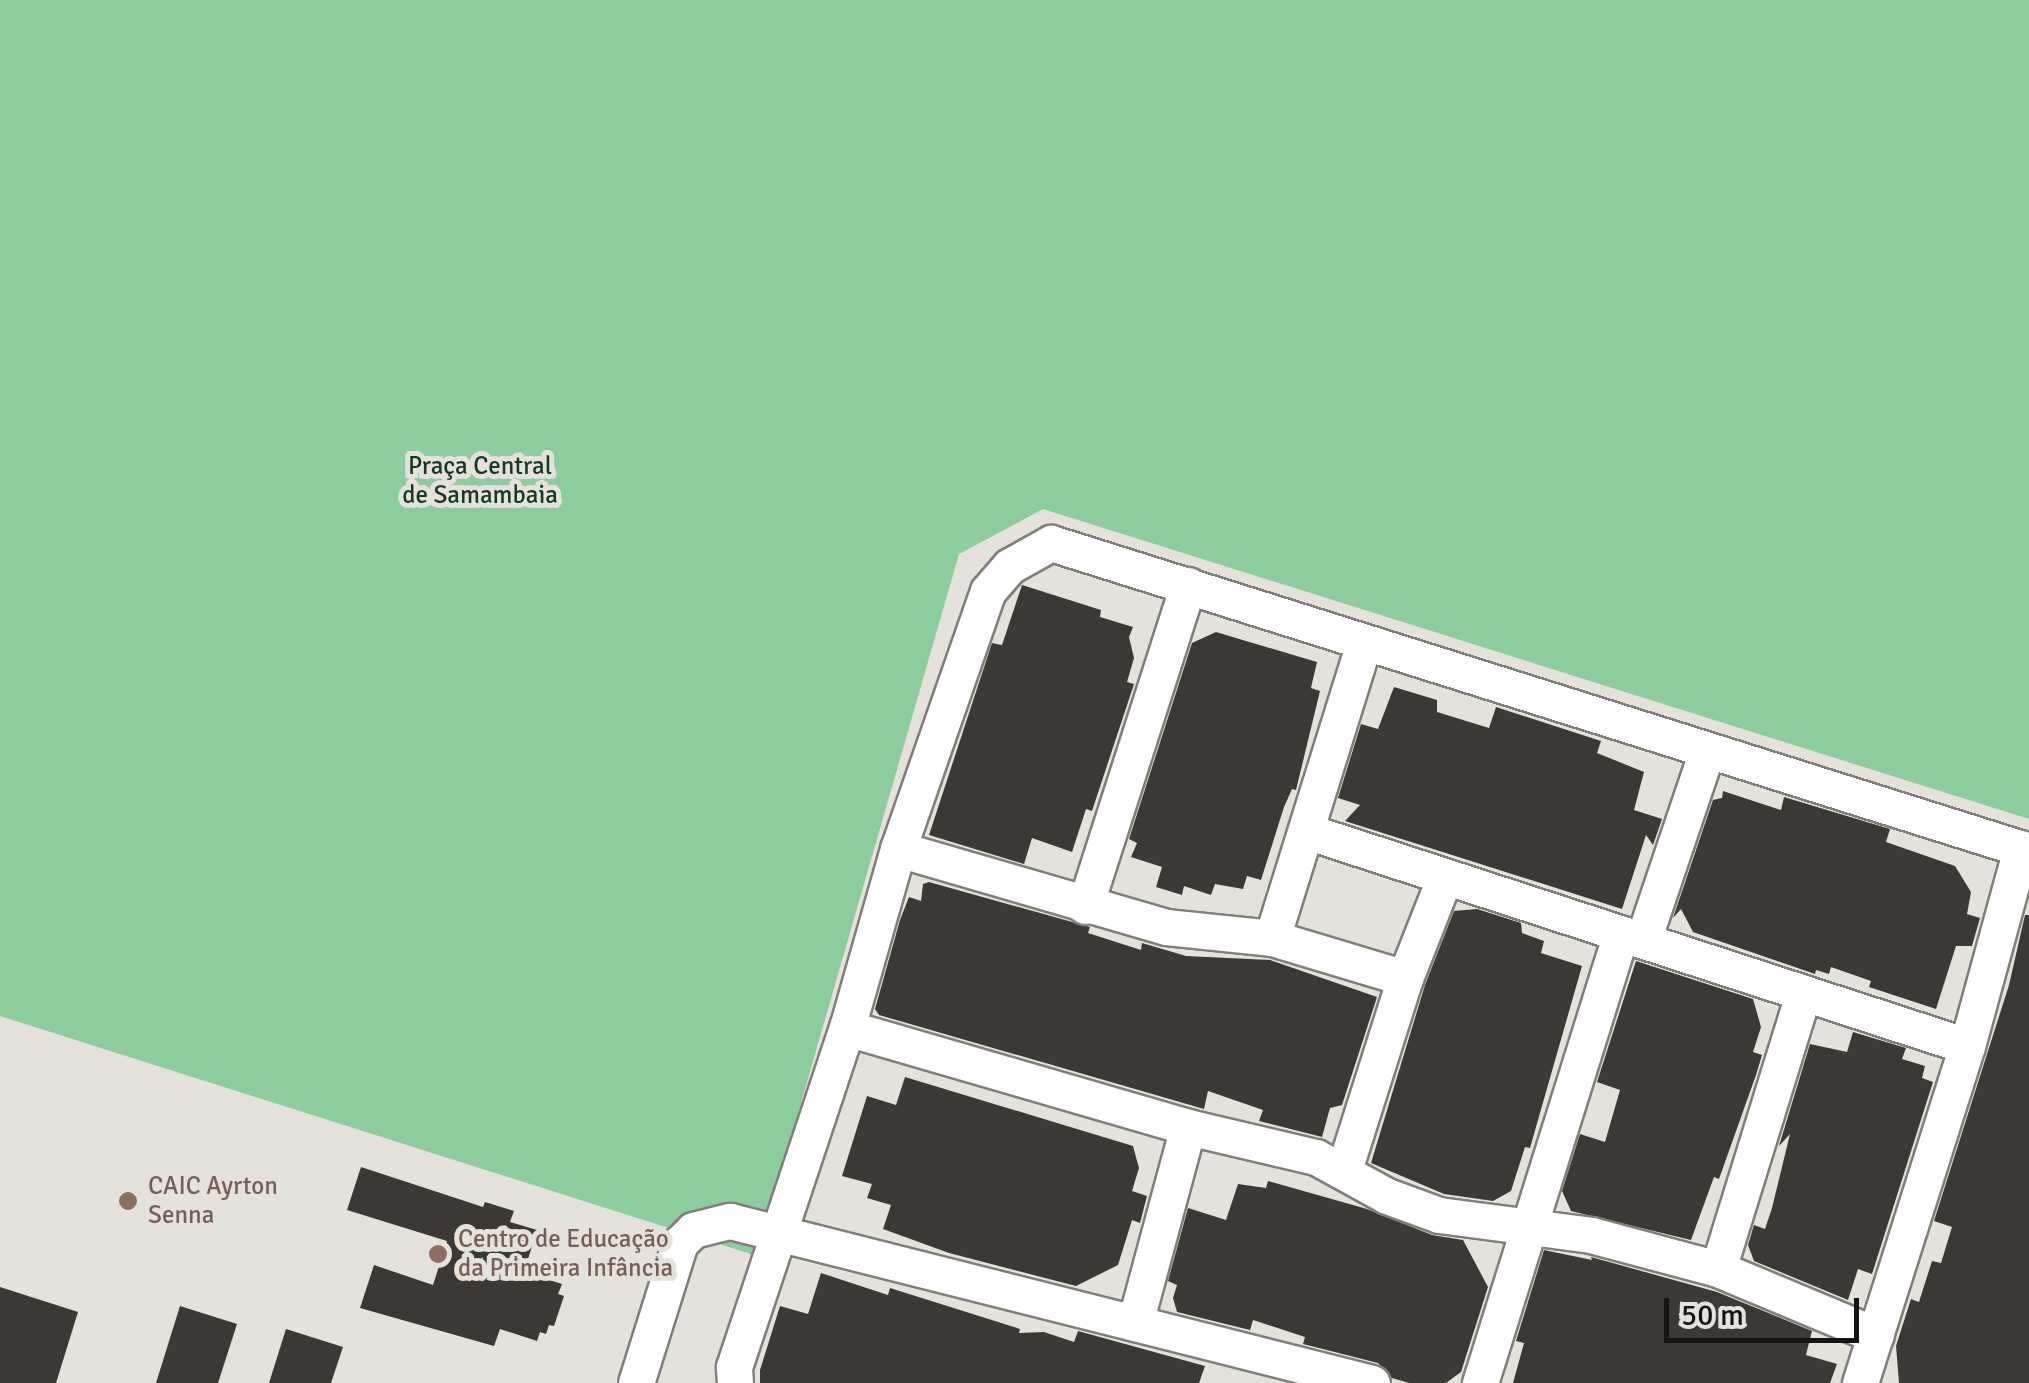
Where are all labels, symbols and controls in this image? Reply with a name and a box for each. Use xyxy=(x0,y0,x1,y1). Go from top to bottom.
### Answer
park label: Praça Central de Samambaia xyxy=(402,452,558,511)
place label: CAIC Ayrton Senna xyxy=(148,1172,278,1231)
marker: CAIC Ayrton Senna xyxy=(117,1190,139,1212)
place label: Centro de Educação da Primeira Infância xyxy=(458,1225,673,1284)
marker: Centro de Educação da Primeira Infância xyxy=(427,1243,449,1265)
scale bar xyxy=(1669,1278,1864,1340)
text: 50 m xyxy=(1681,1297,1744,1334)

